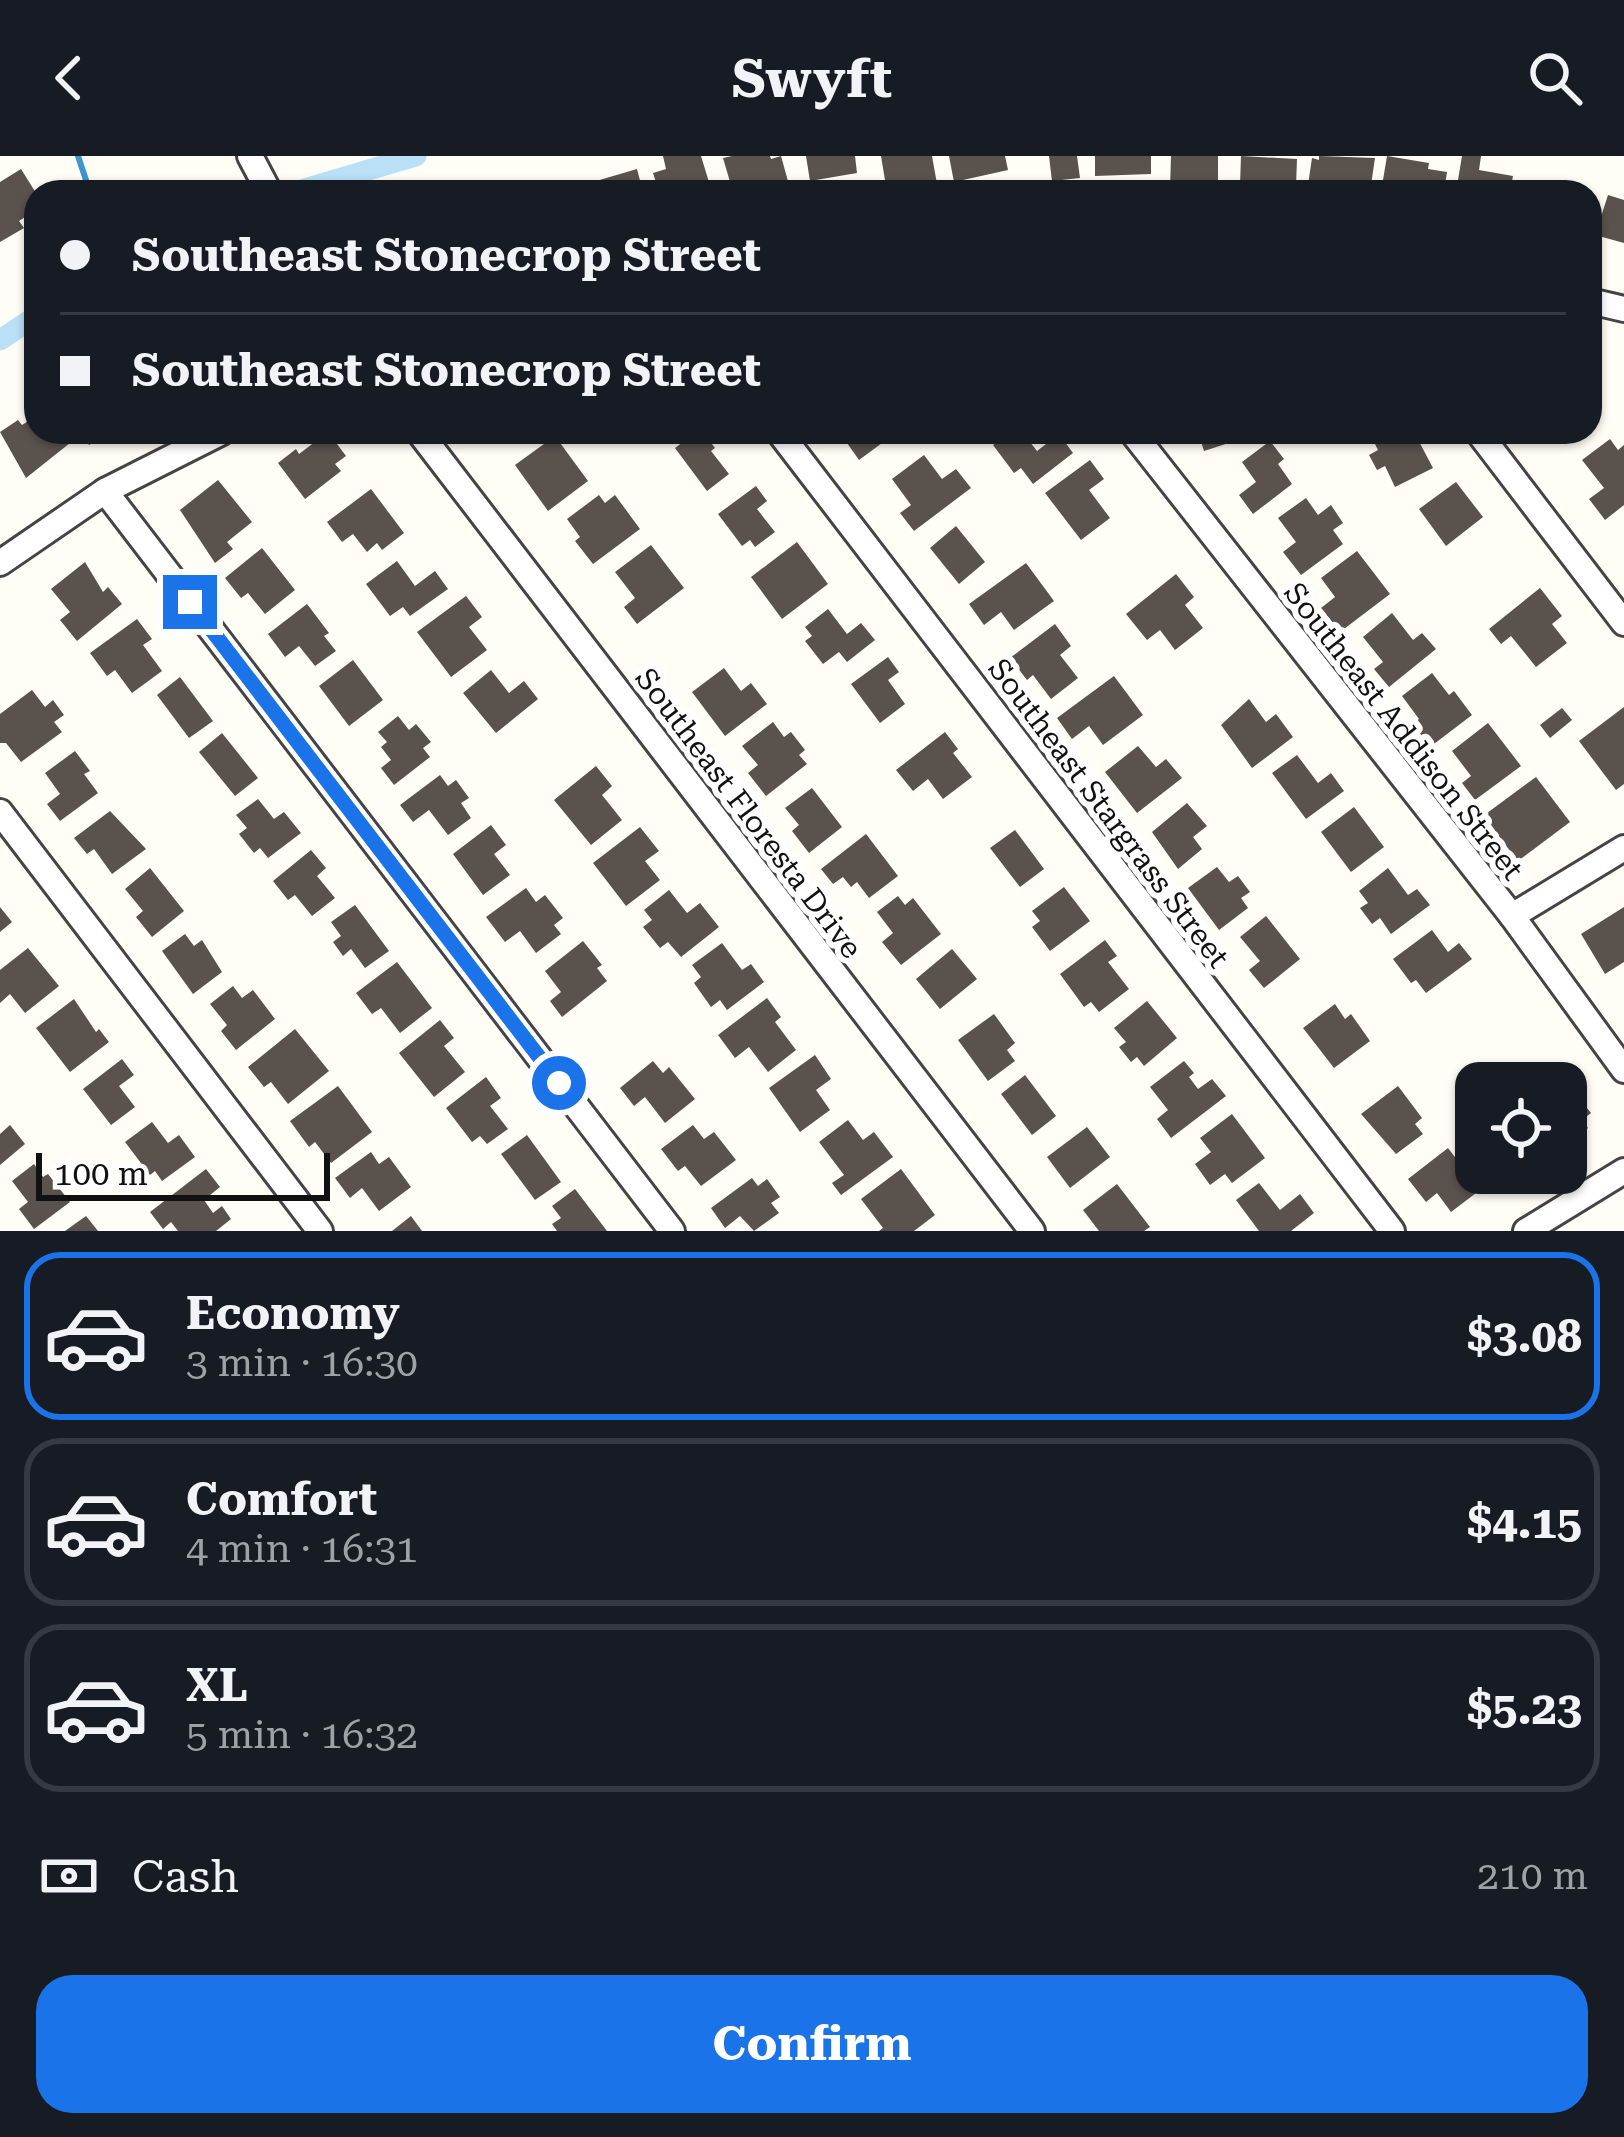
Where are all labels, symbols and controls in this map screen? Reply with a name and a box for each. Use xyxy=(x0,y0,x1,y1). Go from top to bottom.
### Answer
icon: back xyxy=(36,45,102,111)
icon: search xyxy=(1522,45,1588,111)
text: Swyft xyxy=(732,47,892,110)
text: Southeast Stonecrop Street xyxy=(132,229,761,282)
text: Southeast Stonecrop Street xyxy=(132,344,761,397)
route end xyxy=(163,575,217,629)
street label: Southeast Addison Street xyxy=(1277,576,1531,886)
street label: Southeast Stargrass Street xyxy=(981,652,1237,974)
street label: Southeast Floresta Drive xyxy=(628,661,870,965)
route start xyxy=(532,1056,586,1110)
map controls xyxy=(1455,1062,1587,1194)
button: locate xyxy=(1455,1062,1587,1194)
scale bar xyxy=(36,1147,330,1200)
text: 100 m xyxy=(54,1154,148,1193)
icon: car xyxy=(42,1282,150,1390)
text: Economy xyxy=(186,1287,400,1340)
text: $3.08 xyxy=(1467,1310,1582,1363)
text: 3 min · 16:30 xyxy=(186,1340,418,1386)
icon: car xyxy=(42,1468,150,1576)
text: Comfort xyxy=(186,1473,377,1526)
text: $4.15 xyxy=(1467,1496,1582,1549)
text: 4 min · 16:31 xyxy=(186,1526,418,1572)
icon: car xyxy=(42,1654,150,1762)
text: XL xyxy=(186,1659,248,1712)
text: $5.23 xyxy=(1467,1682,1582,1735)
text: 5 min · 16:32 xyxy=(186,1712,418,1758)
icon: cash xyxy=(36,1843,102,1909)
text: Cash xyxy=(132,1850,239,1903)
text: 210 m xyxy=(1477,1853,1588,1899)
button: Confirm xyxy=(36,1975,1588,2113)

